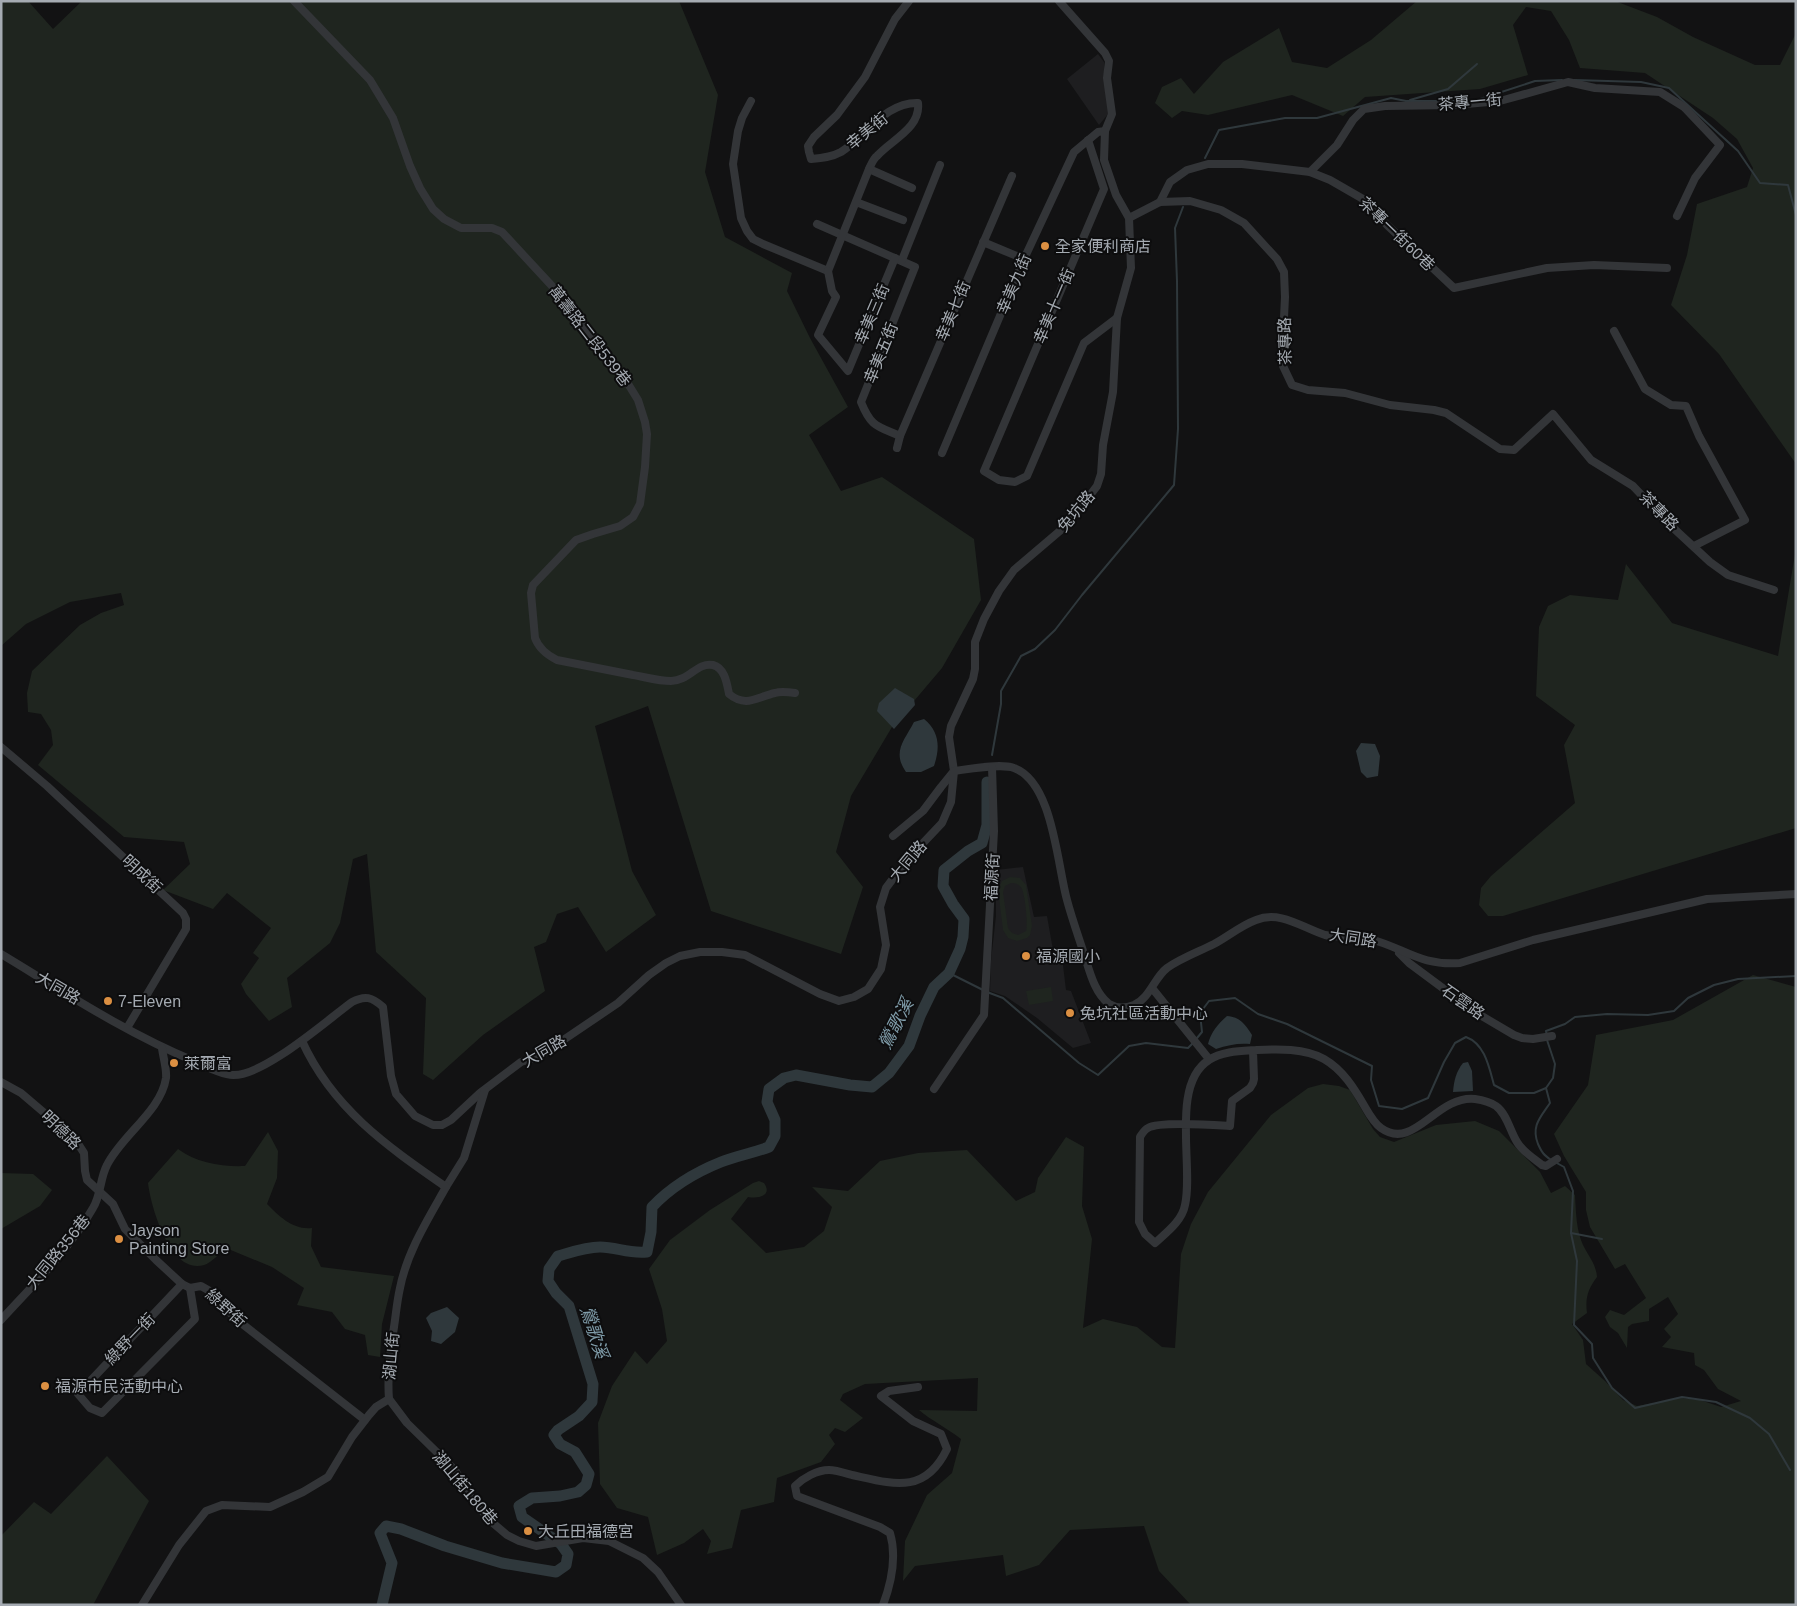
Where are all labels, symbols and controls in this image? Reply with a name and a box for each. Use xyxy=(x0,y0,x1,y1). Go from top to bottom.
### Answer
street label: 茶專一街 xyxy=(1437,91,1503,113)
street label: 幸美街 xyxy=(843,109,891,153)
street label: 茶專一街60巷 xyxy=(1356,194,1438,274)
place label: 全家便利商店 xyxy=(1055,238,1151,255)
marker: 全家便利商店 xyxy=(1039,240,1051,252)
street label: 幸美九街 xyxy=(994,251,1034,317)
street label: 幸美十一街 xyxy=(1031,266,1077,346)
street label: 幸美七街 xyxy=(933,278,973,344)
street label: 幸美三街 xyxy=(852,281,892,347)
street label: 萬壽路二段539巷 xyxy=(546,282,634,390)
street label: 茶專路 xyxy=(1276,317,1294,365)
street label: 幸美五街 xyxy=(861,320,901,386)
street label: 兔坑路 xyxy=(1054,487,1098,535)
street label: 茶專路 xyxy=(1636,488,1682,534)
street label: 大同路 xyxy=(886,837,930,885)
street label: 明成街 xyxy=(119,851,165,897)
street label: 福源街 xyxy=(982,853,1002,901)
street label: 大同路 xyxy=(1328,926,1378,950)
place label: 福源國小 xyxy=(1036,948,1100,965)
marker: 福源國小 xyxy=(1020,950,1032,962)
street label: 大同路 xyxy=(33,969,83,1007)
street label: 石雲路 xyxy=(1438,981,1488,1023)
place label: 7-Eleven xyxy=(118,993,181,1010)
water label: 鶯歌溪 xyxy=(875,993,919,1053)
marker: 7-Eleven xyxy=(102,995,114,1007)
place label: 兔坑社區活動中心 xyxy=(1080,1005,1208,1022)
marker: 兔坑社區活動中心 xyxy=(1064,1007,1076,1019)
street label: 大同路 xyxy=(519,1032,569,1070)
place label: 萊爾富 xyxy=(184,1055,232,1072)
marker: 萊爾富 xyxy=(168,1057,180,1069)
street label: 明德路 xyxy=(38,1107,84,1153)
street label: 大同路356巷 xyxy=(23,1211,93,1293)
place label: Jayson Painting Store xyxy=(129,1222,230,1257)
marker: Jayson Painting Store xyxy=(113,1233,125,1245)
street label: 綠野街 xyxy=(202,1286,250,1330)
water label: 鶯歌溪 xyxy=(576,1303,613,1364)
street label: 綠野一街 xyxy=(102,1310,158,1368)
street label: 湖山街 xyxy=(380,1331,402,1381)
place label: 福源市民活動中心 xyxy=(55,1378,183,1395)
marker: 福源市民活動中心 xyxy=(39,1380,51,1392)
street label: 湖山街180巷 xyxy=(429,1448,501,1528)
place label: 大丘田福德宮 xyxy=(538,1523,634,1540)
marker: 大丘田福德宮 xyxy=(522,1525,534,1537)

